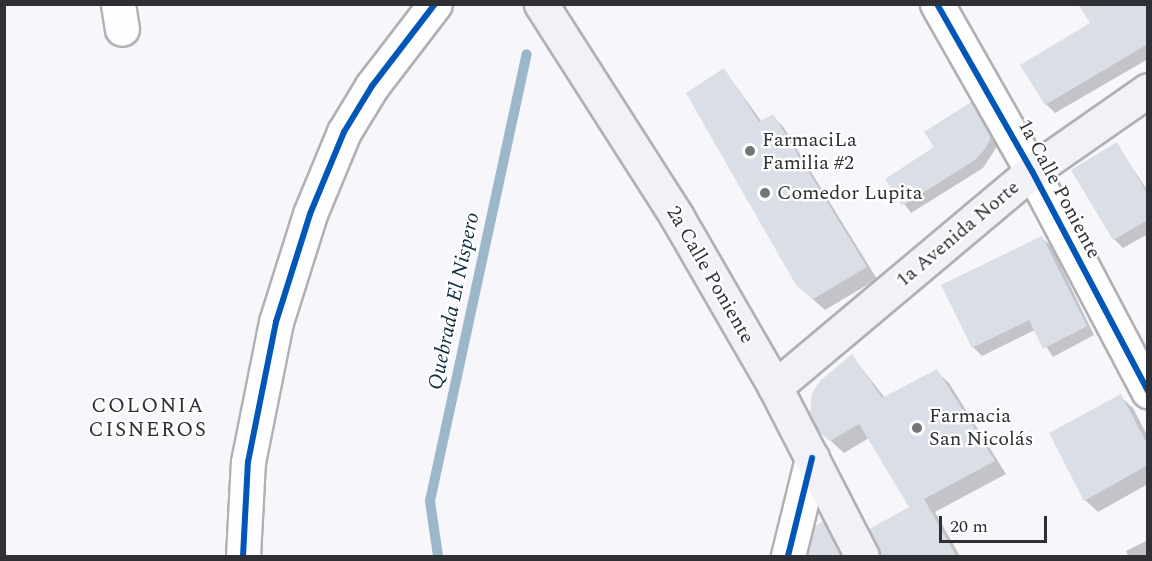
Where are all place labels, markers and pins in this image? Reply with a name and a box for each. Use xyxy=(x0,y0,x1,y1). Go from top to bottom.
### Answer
place label: FarmaciLa Familia #2 xyxy=(762,128,857,175)
marker: FarmaciLa Familia #2 xyxy=(743,144,757,158)
place label: Comedor Lupita xyxy=(777,181,922,205)
marker: Comedor Lupita xyxy=(758,186,772,200)
place label: Farmacia San Nicolás xyxy=(929,404,1033,451)
marker: Farmacia San Nicolás xyxy=(910,421,924,435)

